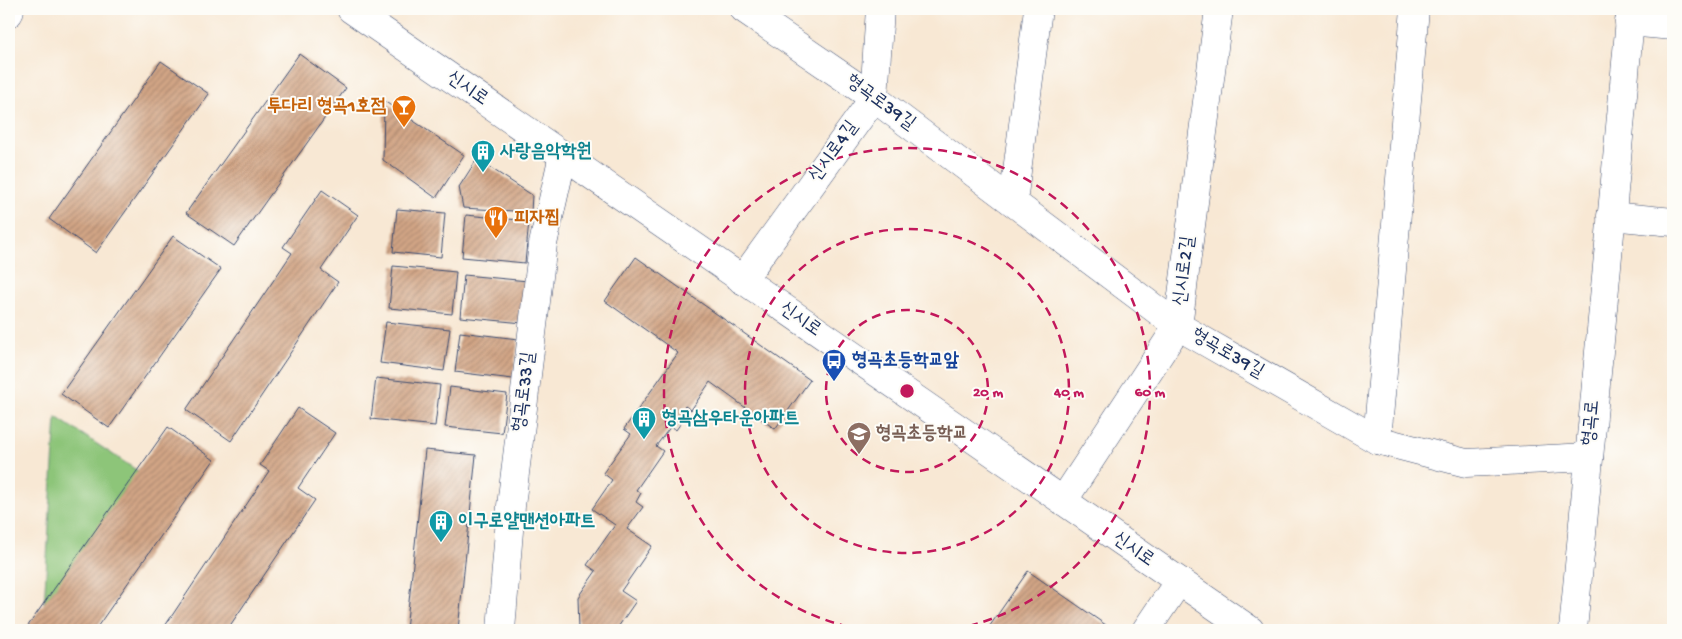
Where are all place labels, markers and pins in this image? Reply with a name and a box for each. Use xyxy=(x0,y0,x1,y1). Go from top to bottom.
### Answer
bar icon: 투다리 형곡1호점 xyxy=(391,94,417,128)
place label: 투다리 형곡1호점 xyxy=(267,96,387,119)
building icon: 사랑음악학원 xyxy=(470,139,496,173)
place label: 사랑음악학원 xyxy=(499,141,592,164)
restaurant icon: 피자찝 xyxy=(483,205,509,239)
place label: 피자찝 xyxy=(514,207,560,230)
bus stop icon: 형곡초등학교앞 xyxy=(821,348,847,382)
place label: 형곡초등학교앞 xyxy=(852,350,960,373)
centre of rings xyxy=(898,382,916,400)
building icon: 형곡삼우타운아파트 xyxy=(631,406,657,440)
place label: 형곡삼우타운아파트 xyxy=(662,408,800,431)
school or university icon: 형곡초등학교 xyxy=(846,421,872,455)
place label: 형곡초등학교 xyxy=(876,423,968,446)
building icon: 이구로얄맨션아파트 xyxy=(428,509,454,543)
place label: 이구로얄맨션아파트 xyxy=(458,511,596,534)

